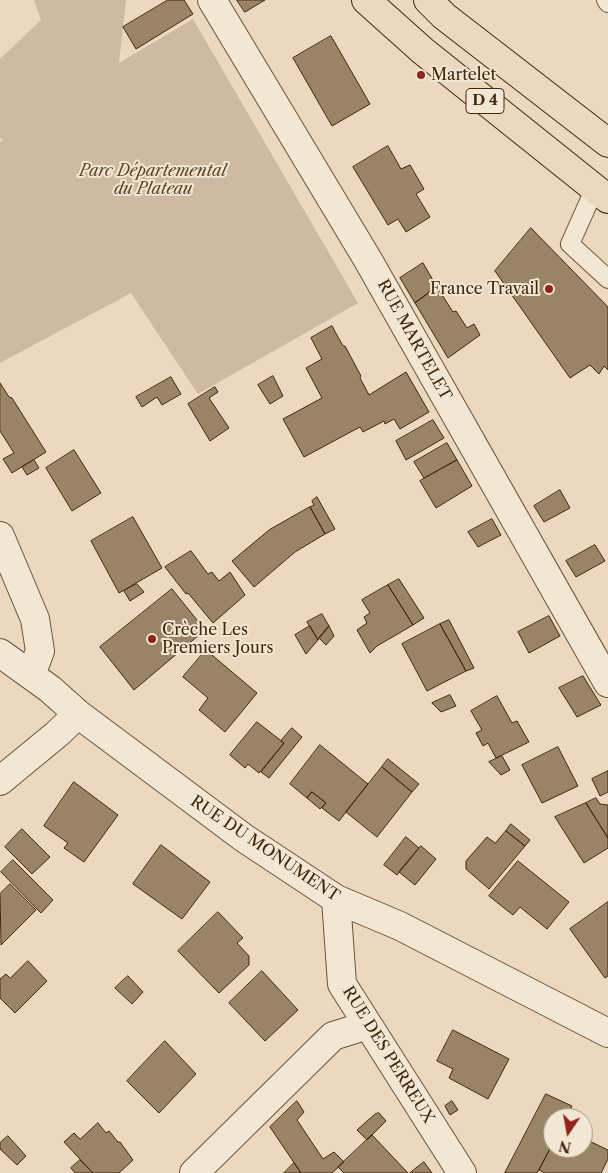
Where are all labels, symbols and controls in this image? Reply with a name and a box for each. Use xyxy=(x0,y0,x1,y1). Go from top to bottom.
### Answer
place label: Martelet xyxy=(431,65,496,85)
marker: Martelet xyxy=(415,69,427,81)
road number: D 4 xyxy=(466,88,504,114)
park label: Parc Départemental du Plateau xyxy=(79,161,227,199)
street label: RUE MARTELET xyxy=(373,276,455,404)
place label: France Travail xyxy=(430,279,539,299)
marker: France Travail xyxy=(543,283,555,295)
place label: Crèche Les Premiers Jours xyxy=(162,620,274,658)
marker: Crèche Les Premiers Jours xyxy=(146,633,158,645)
street label: RUE DU MONUMENT xyxy=(187,792,343,906)
street label: RUE DES PERREUX xyxy=(338,983,438,1127)
north arrow xyxy=(543,1108,593,1158)
text: N xyxy=(557,1137,573,1157)

